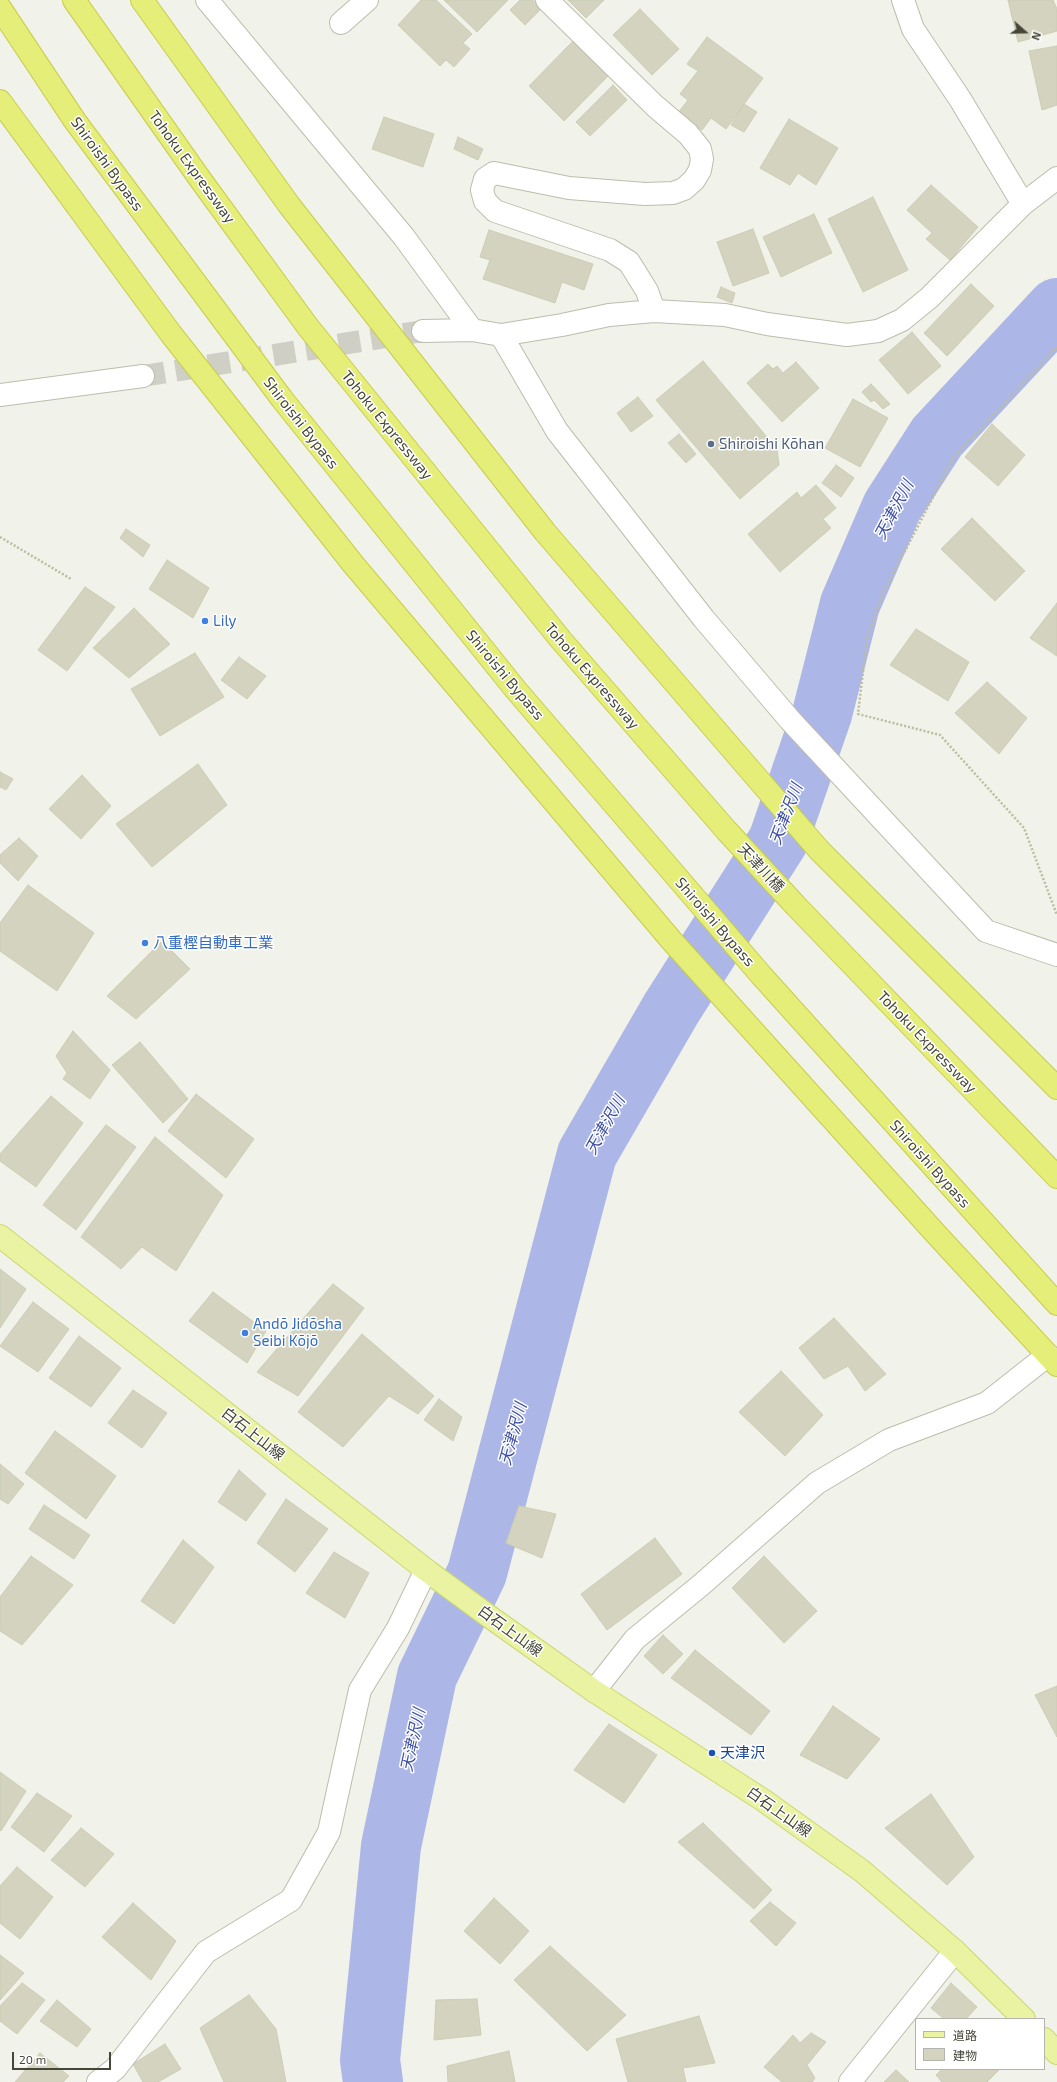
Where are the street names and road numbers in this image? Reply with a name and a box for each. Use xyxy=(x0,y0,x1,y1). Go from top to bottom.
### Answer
street label: Tohoku Expressway xyxy=(145,107,239,227)
street label: Shiroishi Bypass xyxy=(67,114,147,214)
street label: Tohoku Expressway xyxy=(338,367,436,483)
street label: Shiroishi Bypass xyxy=(260,373,342,473)
street label: Tohoku Expressway xyxy=(541,619,643,733)
street label: Shiroishi Bypass xyxy=(462,626,548,724)
street label: 天津川橋 xyxy=(734,840,788,896)
street label: Shiroishi Bypass xyxy=(672,874,758,970)
street label: Tohoku Expressway xyxy=(874,987,980,1097)
street label: Shiroishi Bypass xyxy=(886,1116,974,1212)
street label: 白石上山線 xyxy=(218,1404,288,1464)
street label: 白石上山線 xyxy=(474,1602,546,1660)
street label: 白石上山線 xyxy=(743,1783,815,1841)

